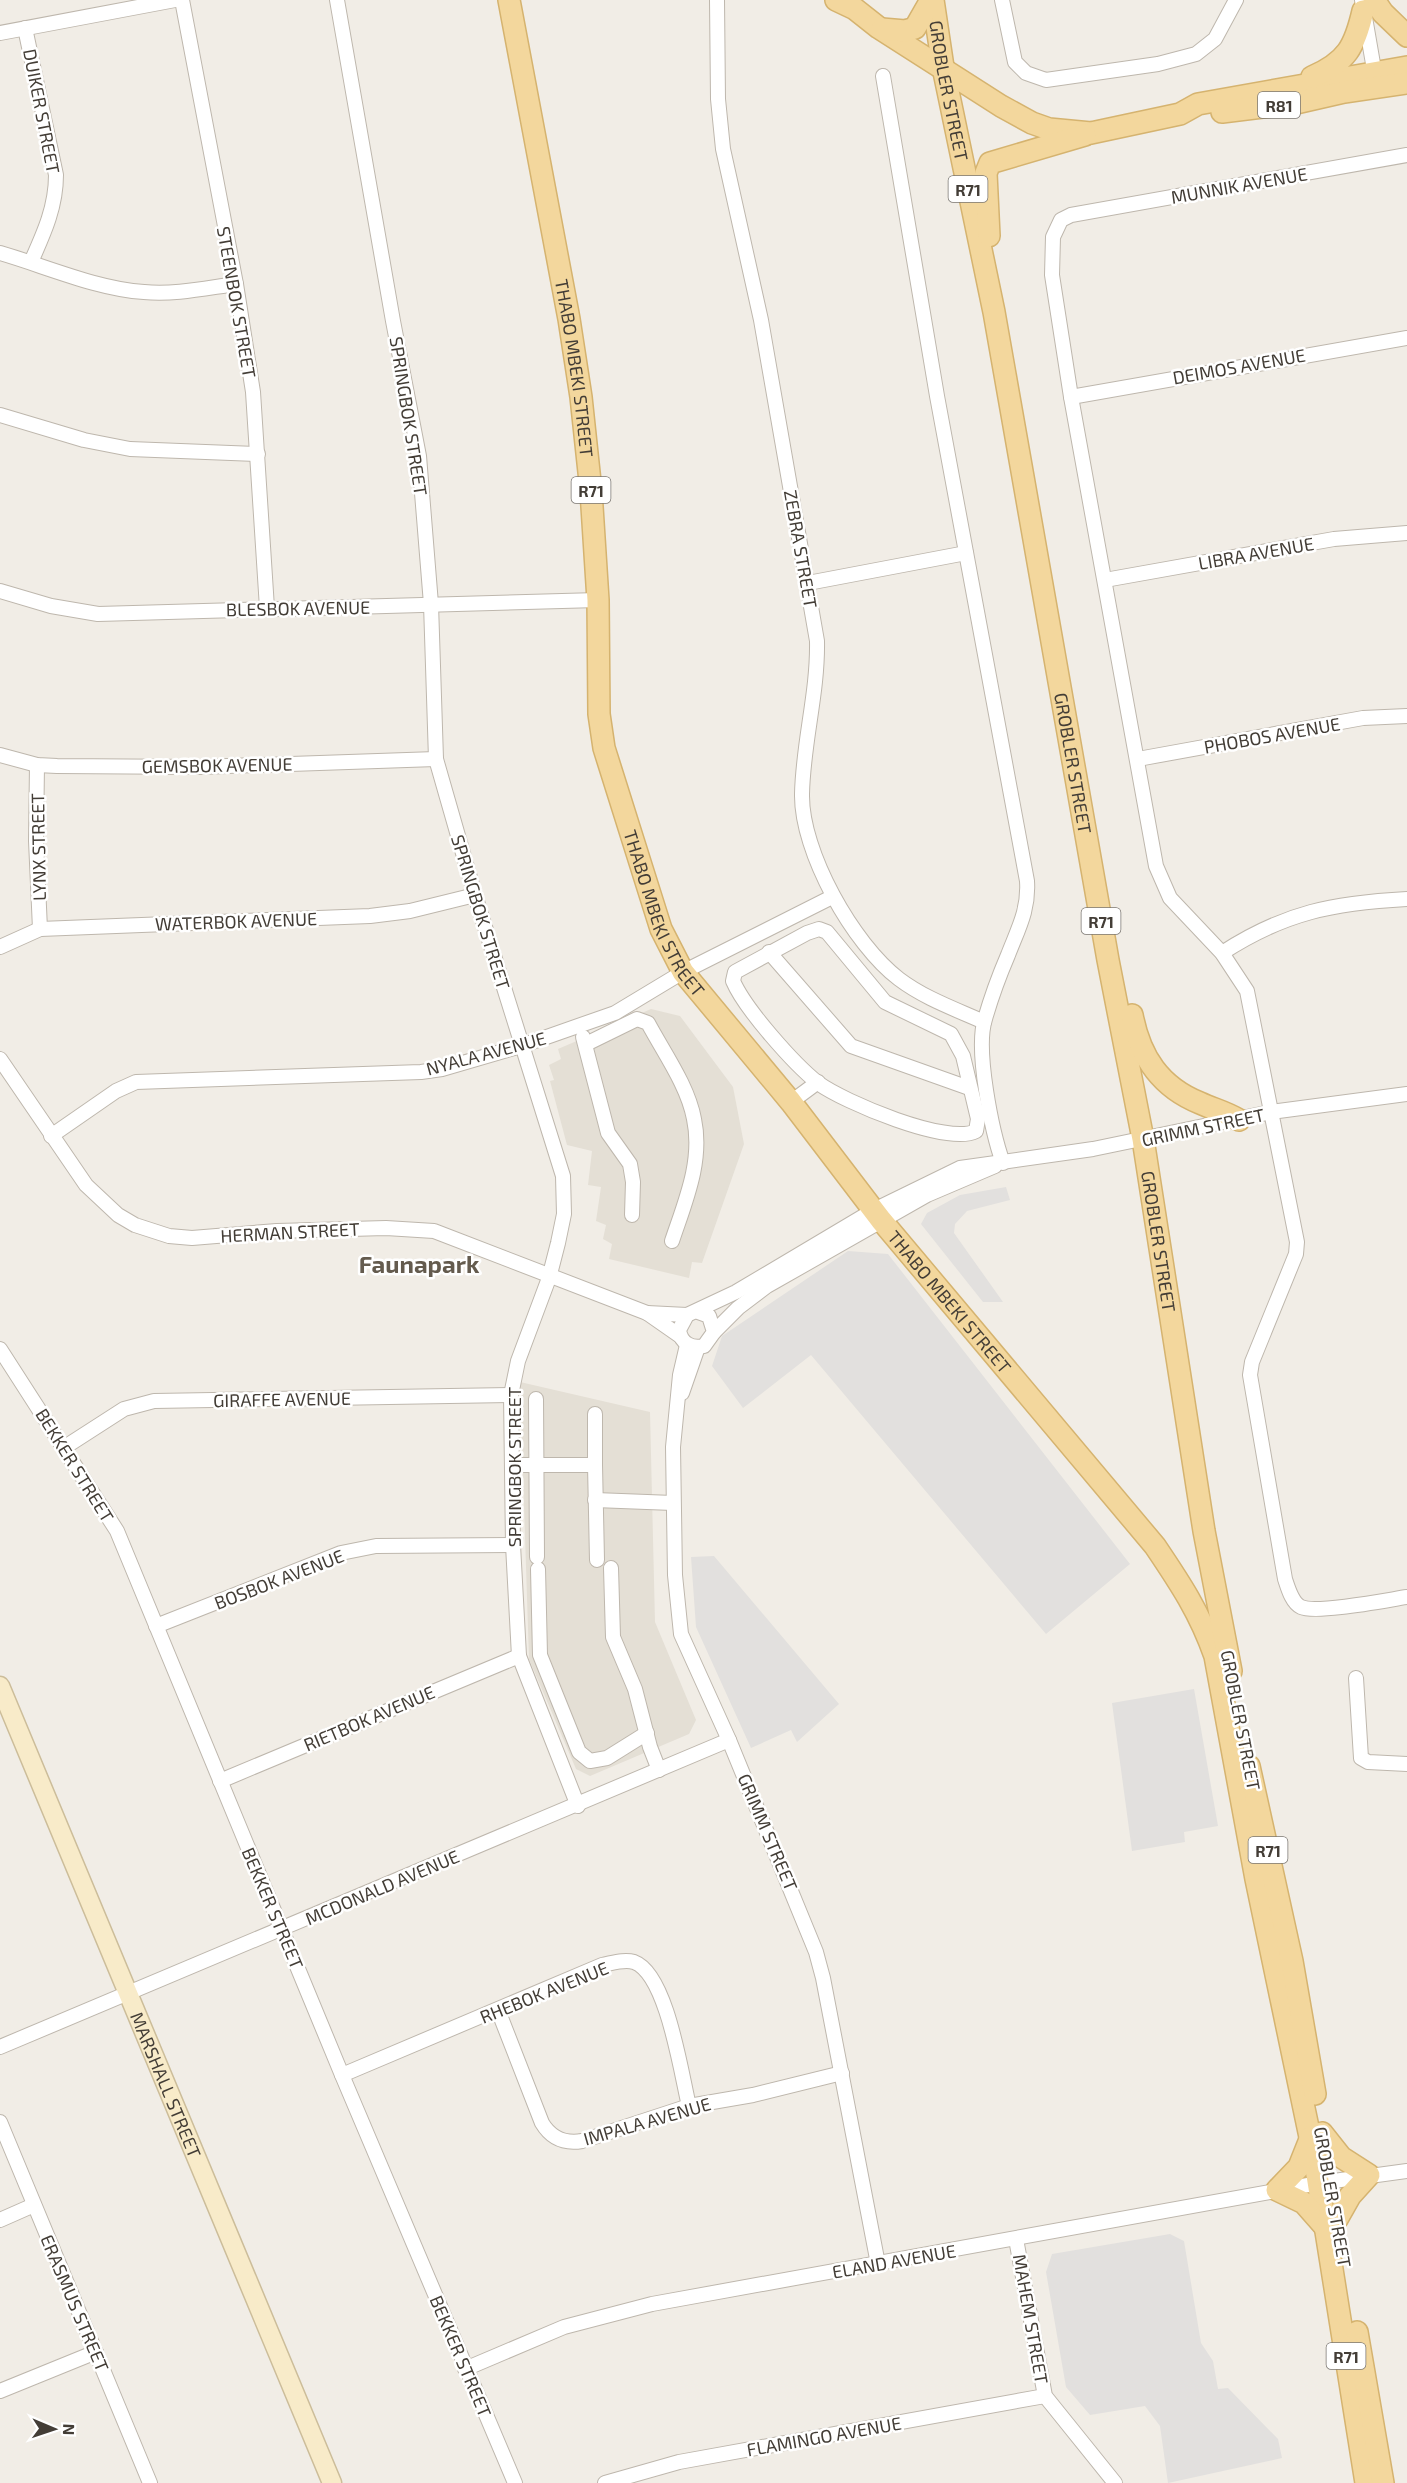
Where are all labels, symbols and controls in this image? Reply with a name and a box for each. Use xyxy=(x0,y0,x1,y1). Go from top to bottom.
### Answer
street label: GROBLER STREET xyxy=(925,19,973,163)
street label: DUIKER STREET xyxy=(19,47,65,176)
road number: R81 xyxy=(1258,92,1300,118)
street label: MUNNIK AVENUE xyxy=(1169,162,1309,208)
road number: R71 xyxy=(948,176,988,202)
street label: STEENBOK STREET xyxy=(213,225,261,380)
street label: THABO MBEKI STREET xyxy=(551,277,598,459)
street label: SPRINGBOK STREET xyxy=(386,335,433,498)
street label: DEIMOS AVENUE xyxy=(1171,343,1307,389)
road number: R71 xyxy=(572,477,610,503)
street label: ZEBRA STREET xyxy=(780,488,822,610)
street label: LIBRA AVENUE xyxy=(1196,532,1316,574)
street label: BLESBOK AVENUE xyxy=(226,596,370,620)
street label: GROBLER STREET xyxy=(1050,691,1097,836)
street label: PHOBOS AVENUE xyxy=(1202,712,1342,758)
street label: GEMSBOK AVENUE xyxy=(141,753,293,777)
street label: LYNX STREET xyxy=(26,792,50,901)
street label: THABO MBEKI STREET xyxy=(619,827,710,1001)
street label: SPRINGBOK STREET xyxy=(447,832,515,992)
street label: WATERBOK AVENUE xyxy=(155,907,317,935)
road number: R71 xyxy=(1082,908,1120,934)
street label: NYALA AVENUE xyxy=(424,1026,548,1080)
street label: GRIMM STREET xyxy=(1140,1103,1267,1151)
street label: GROBLER STREET xyxy=(1137,1169,1181,1314)
street label: HERMAN STREET xyxy=(220,1217,361,1247)
street label: THABO MBEKI STREET xyxy=(884,1226,1016,1378)
district label: Faunapark xyxy=(359,1249,480,1278)
street label: SPRINGBOK STREET xyxy=(503,1386,525,1547)
street label: GIRAFFE AVENUE xyxy=(213,1387,351,1411)
street label: BEKKER STREET xyxy=(31,1404,119,1526)
street label: BOSBOK AVENUE xyxy=(211,1544,347,1614)
street label: GROBLER STREET xyxy=(1217,1648,1265,1793)
street label: RIETBOK AVENUE xyxy=(300,1681,438,1755)
street label: GRIMM STREET xyxy=(733,1770,803,1894)
road number: R71 xyxy=(1248,1837,1288,1863)
street label: BEKKER STREET xyxy=(237,1844,309,1973)
street label: MCDONALD AVENUE xyxy=(302,1845,462,1929)
street label: RHEBOK AVENUE xyxy=(476,1956,612,2028)
street label: MARSHALL STREET xyxy=(126,2009,206,2161)
street label: IMPALA AVENUE xyxy=(581,2092,713,2150)
street label: GROBLER STREET xyxy=(1310,2125,1356,2270)
street label: ERASMUS STREET xyxy=(36,2231,114,2375)
street label: ELAND AVENUE xyxy=(830,2239,958,2283)
street label: MAHEM STREET xyxy=(1009,2252,1053,2386)
street label: BEKKER STREET xyxy=(425,2292,497,2421)
road number: R71 xyxy=(1326,2343,1366,2369)
north arrow xyxy=(24,2399,84,2459)
street label: FLAMINGO AVENUE xyxy=(745,2412,903,2460)
text: N xyxy=(60,2423,79,2436)

